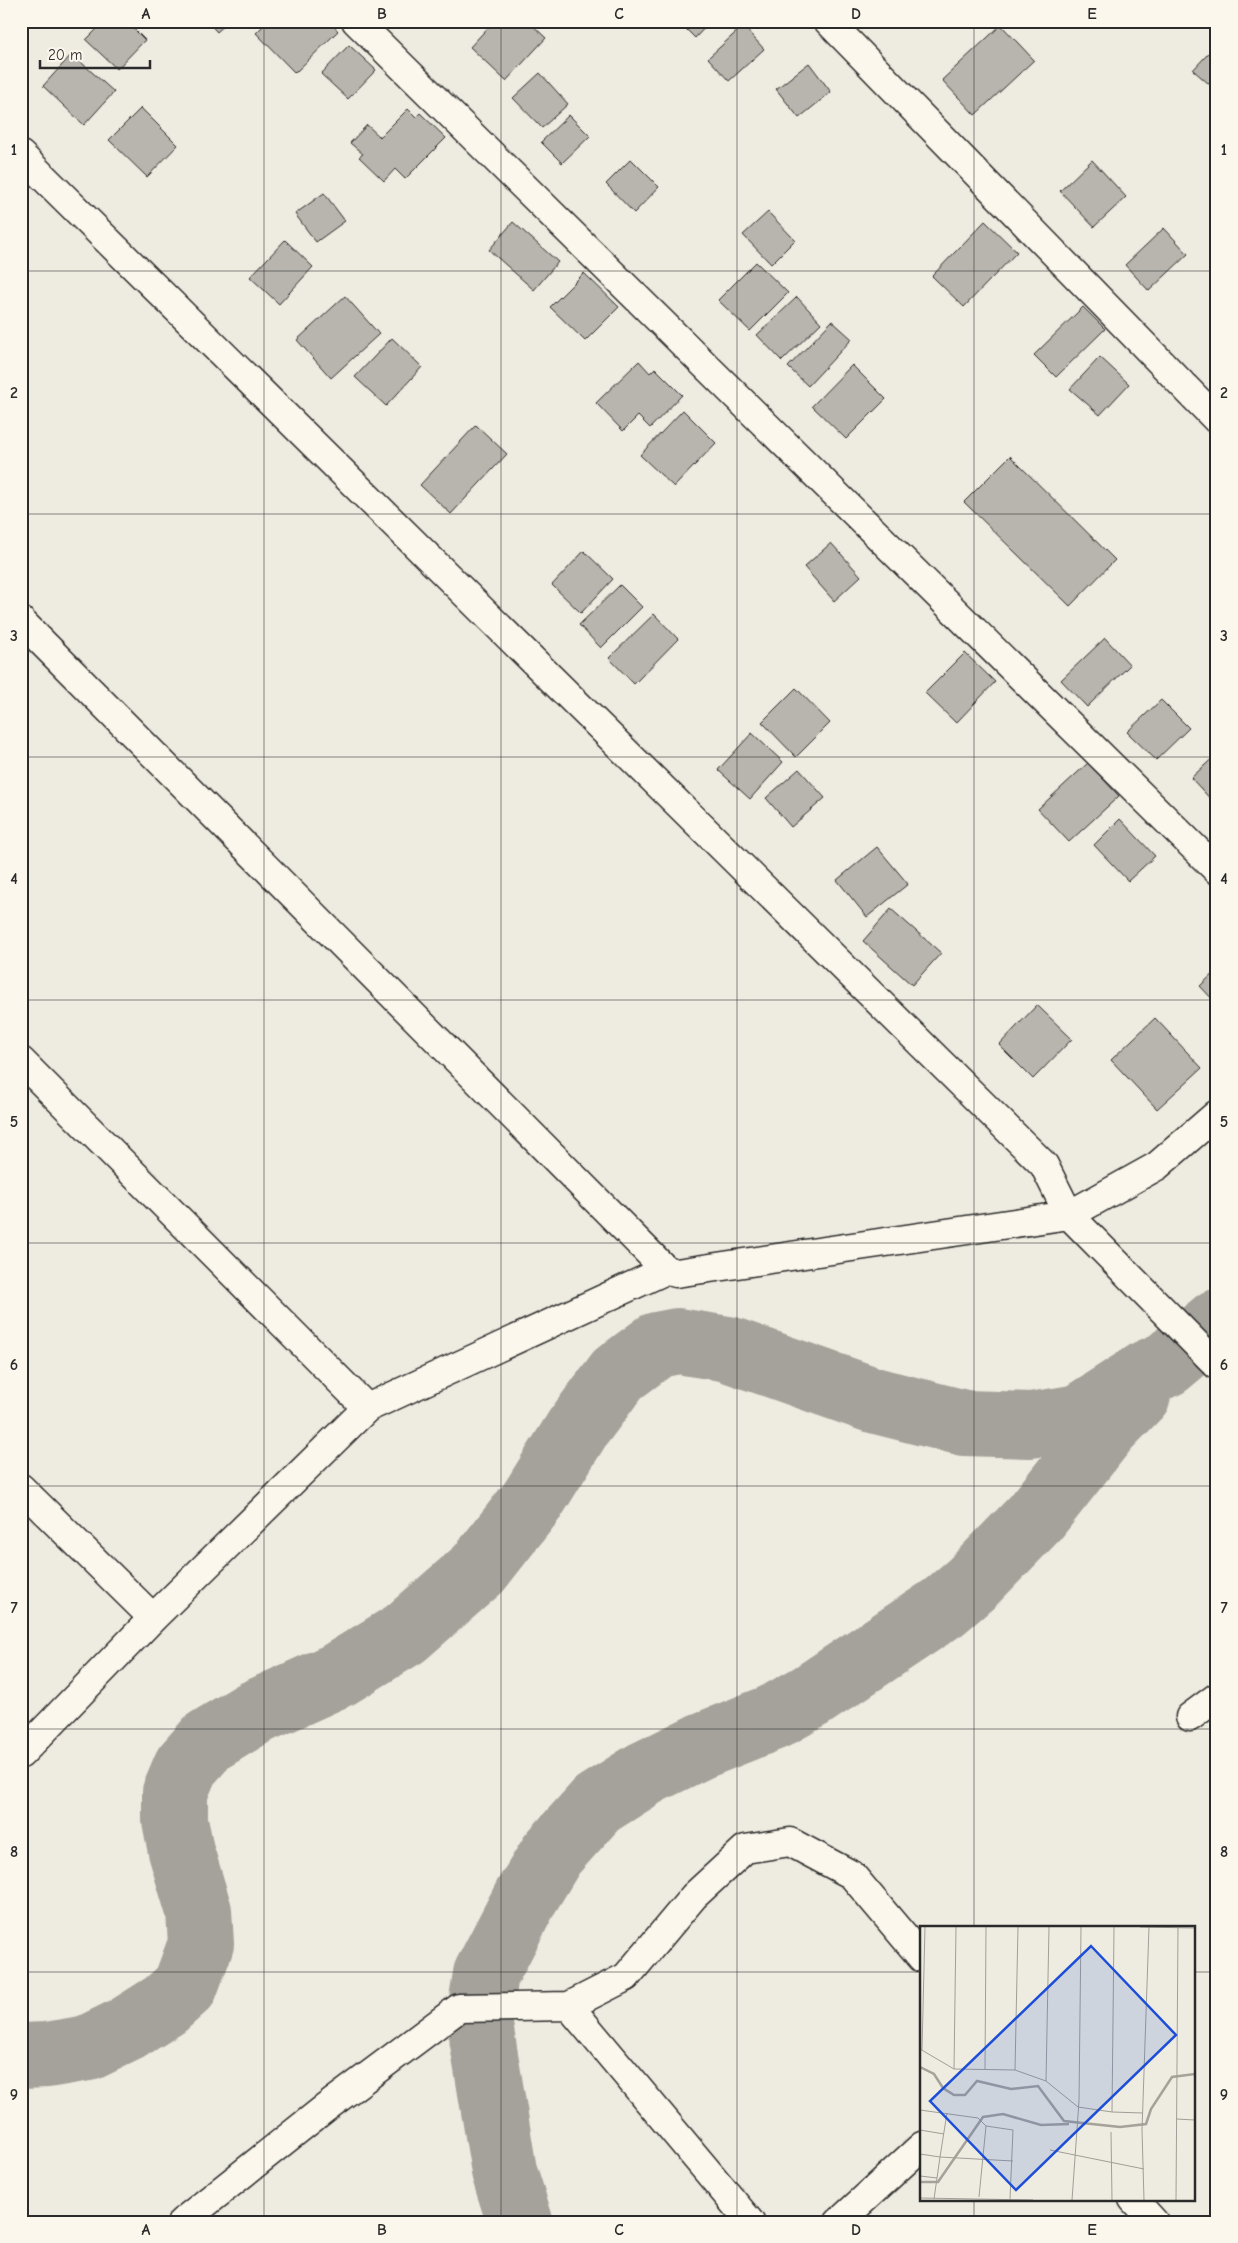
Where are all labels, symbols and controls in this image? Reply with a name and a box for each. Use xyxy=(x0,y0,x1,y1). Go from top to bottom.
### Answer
text: A xyxy=(142,5,151,23)
text: B xyxy=(377,5,387,23)
text: C xyxy=(614,5,624,23)
text: D xyxy=(851,5,861,23)
text: E xyxy=(1087,5,1097,23)
scale bar xyxy=(40,38,150,70)
text: 20 m xyxy=(48,46,82,64)
text: 1 xyxy=(11,141,17,159)
text: 1 xyxy=(1221,141,1227,159)
text: 2 xyxy=(10,384,18,402)
text: 2 xyxy=(1220,384,1228,402)
text: 3 xyxy=(10,627,18,645)
text: 3 xyxy=(1220,627,1228,645)
text: 4 xyxy=(10,870,18,888)
text: 4 xyxy=(1220,870,1228,888)
text: 5 xyxy=(10,1113,18,1131)
text: 5 xyxy=(1220,1113,1228,1131)
text: 6 xyxy=(10,1356,18,1374)
text: 6 xyxy=(1220,1356,1228,1374)
text: 7 xyxy=(10,1599,18,1617)
text: 7 xyxy=(1220,1599,1228,1617)
text: 8 xyxy=(10,1843,18,1861)
text: 8 xyxy=(1220,1843,1228,1861)
inset map xyxy=(920,1926,1196,2200)
text: 9 xyxy=(10,2086,18,2104)
text: 9 xyxy=(1220,2086,1228,2104)
text: A xyxy=(142,2221,151,2239)
text: B xyxy=(377,2221,387,2239)
text: C xyxy=(614,2221,624,2239)
text: D xyxy=(851,2221,861,2239)
text: E xyxy=(1087,2221,1097,2239)

